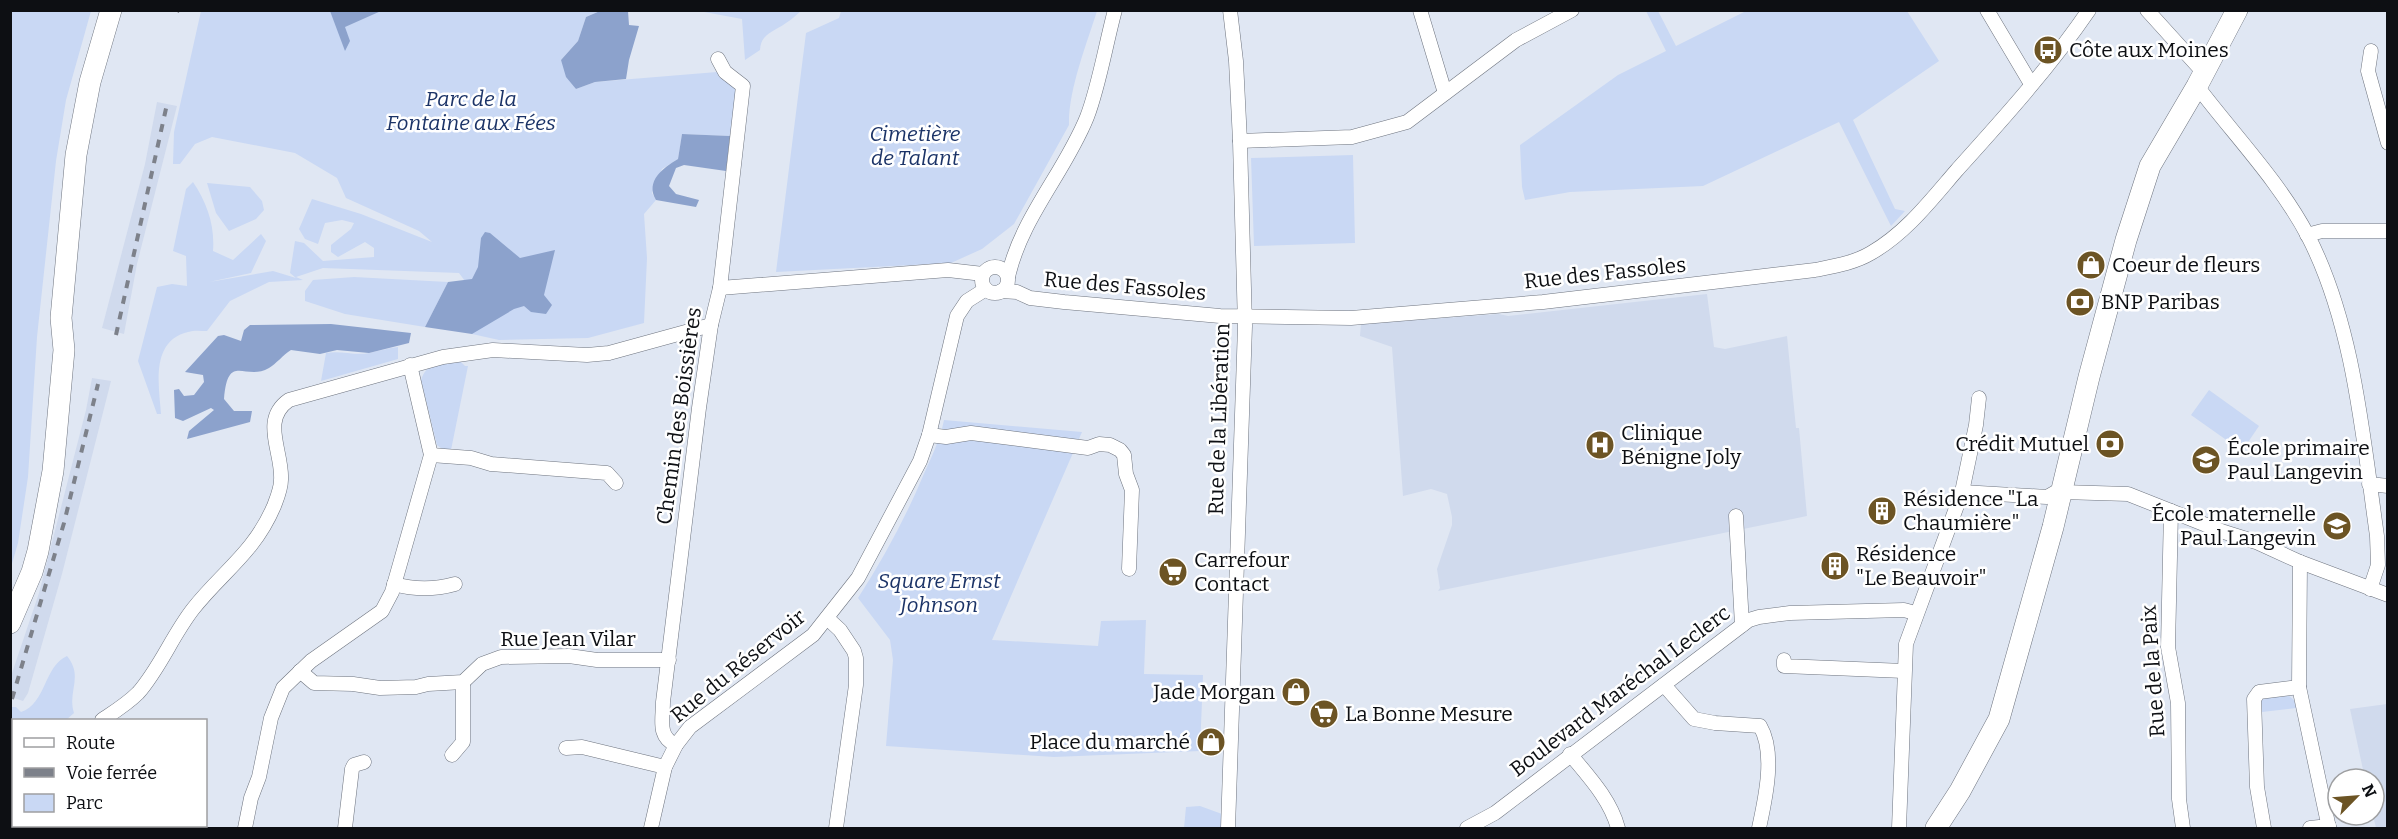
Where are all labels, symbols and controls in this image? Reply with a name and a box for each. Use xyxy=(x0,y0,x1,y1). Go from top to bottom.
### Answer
bus stop icon: Côte aux Moines xyxy=(2032,34,2064,66)
place label: Côte aux Moines xyxy=(2069,37,2229,63)
park label: Parc de la Fontaine aux Fées xyxy=(386,86,556,136)
park label: Cimetière de Talant xyxy=(870,121,961,171)
shop icon: Coeur de fleurs xyxy=(2075,249,2107,281)
street label: Rue des Fassoles xyxy=(1523,252,1687,294)
place label: Coeur de fleurs xyxy=(2112,252,2260,278)
street label: Rue des Fassoles xyxy=(1043,266,1207,306)
bank icon: BNP Paribas xyxy=(2064,286,2096,318)
place label: BNP Paribas xyxy=(2101,289,2220,315)
street label: Chemin des Boissières xyxy=(651,306,707,526)
street label: Rue de la Libération xyxy=(1203,322,1235,516)
place label: Clinique Bénigne Joly xyxy=(1621,420,1742,470)
bank icon: Crédit Mutuel xyxy=(2094,428,2126,460)
hospital icon: Clinique Bénigne Joly xyxy=(1584,429,1616,461)
place label: Crédit Mutuel xyxy=(1955,431,2089,457)
place label: École primaire Paul Langevin xyxy=(2227,435,2370,485)
school or university icon: École primaire Paul Langevin xyxy=(2190,444,2222,476)
place label: Résidence "La Chaumière" xyxy=(1903,486,2039,536)
building icon: Résidence "La Chaumière" xyxy=(1866,495,1898,527)
place label: École maternelle Paul Langevin xyxy=(2151,501,2316,551)
school or university icon: École maternelle Paul Langevin xyxy=(2321,510,2353,542)
place label: Résidence "Le Beauvoir" xyxy=(1856,541,1987,591)
place label: Carrefour Contact xyxy=(1194,547,1289,597)
building icon: Résidence "Le Beauvoir" xyxy=(1819,550,1851,582)
supermarket icon: Carrefour Contact xyxy=(1157,556,1189,588)
park label: Square Ernst Johnson xyxy=(878,568,1001,618)
street label: Boulevard Maréchal Leclerc xyxy=(1505,600,1735,782)
street label: Rue du Réservoir xyxy=(665,604,811,728)
street label: Rue de la Paix xyxy=(2135,604,2171,738)
street label: Rue Jean Vilar xyxy=(500,626,636,652)
shop icon: Jade Morgan xyxy=(1280,676,1312,708)
place label: Jade Morgan xyxy=(1152,679,1275,705)
supermarket icon: La Bonne Mesure xyxy=(1308,698,1340,730)
place label: La Bonne Mesure xyxy=(1345,701,1513,727)
legend xyxy=(12,719,207,827)
shop icon: Place du marché xyxy=(1195,726,1227,758)
place label: Place du marché xyxy=(1029,729,1190,755)
text: Route xyxy=(66,732,115,754)
text: Voie ferrée xyxy=(66,762,157,784)
north arrow xyxy=(2326,767,2386,827)
text: N xyxy=(2358,781,2380,800)
text: Parc xyxy=(66,792,103,814)

